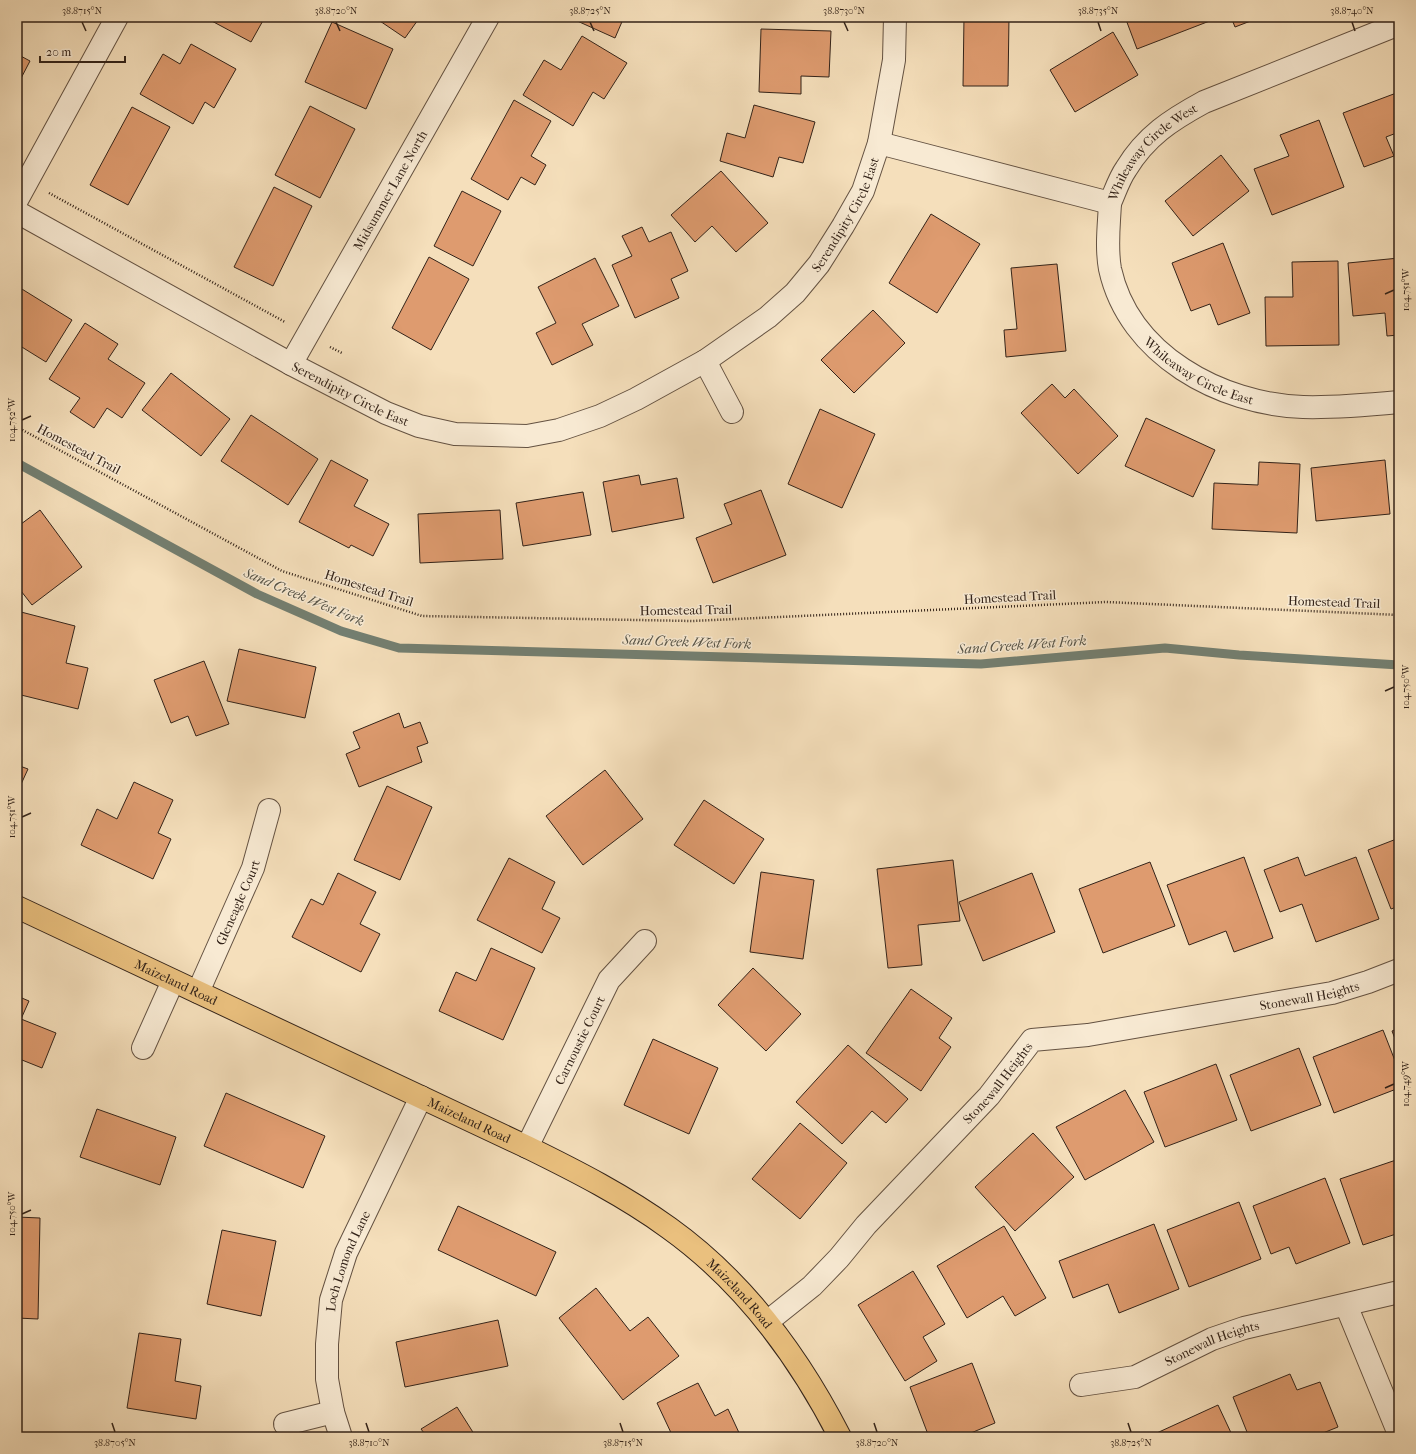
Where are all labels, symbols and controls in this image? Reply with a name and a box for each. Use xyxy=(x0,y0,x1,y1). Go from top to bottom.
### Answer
text: 38.8715°N xyxy=(62,5,102,17)
text: 38.8720°N xyxy=(315,5,358,17)
text: 38.8725°N xyxy=(569,5,611,17)
text: 38.8730°N xyxy=(823,5,865,17)
text: 38.8735°N xyxy=(1078,5,1119,17)
text: 38.8740°N xyxy=(1330,5,1374,17)
scale bar xyxy=(40,38,125,64)
text: 20 m xyxy=(46,45,71,59)
street label: Whileaway Circle West xyxy=(1104,100,1200,203)
street label: Midsummer Lane North xyxy=(350,127,430,253)
street label: Serendipity Circle East xyxy=(808,155,881,275)
text: 104.751°W xyxy=(1400,267,1412,311)
street label: Whileaway Circle East xyxy=(1140,333,1255,407)
street label: Serendipity Circle East xyxy=(290,358,411,429)
text: 104.752°W xyxy=(6,397,18,442)
street label: Homestead Trail xyxy=(35,421,124,478)
water label: Sand Creek West Fork xyxy=(240,564,367,630)
street label: Homestead Trail xyxy=(323,567,416,610)
street label: Homestead Trail xyxy=(963,587,1057,607)
street label: Homestead Trail xyxy=(1288,593,1381,611)
street label: Homestead Trail xyxy=(640,602,733,618)
water label: Sand Creek West Fork xyxy=(621,631,752,653)
water label: Sand Creek West Fork xyxy=(956,632,1087,658)
text: 104.750°W xyxy=(1400,664,1412,709)
text: 104.751°W xyxy=(6,794,18,838)
street label: Gleneagle Court xyxy=(212,858,263,947)
street label: Maizeland Road xyxy=(132,956,221,1008)
street label: Stonewall Heights xyxy=(1258,978,1361,1013)
street label: Carnoustie Court xyxy=(551,993,608,1087)
street label: Stonewall Heights xyxy=(959,1039,1035,1127)
text: 104.749°W xyxy=(1400,1060,1412,1107)
street label: Maizeland Road xyxy=(426,1094,514,1146)
text: 104.750°W xyxy=(6,1191,18,1236)
street label: Loch Lomond Lane xyxy=(322,1207,373,1312)
street label: Maizeland Road xyxy=(704,1255,777,1332)
street label: Stonewall Heights xyxy=(1162,1317,1261,1369)
text: 38.8705°N xyxy=(94,1437,136,1449)
text: 38.8710°N xyxy=(348,1437,390,1449)
text: 38.8715°N xyxy=(603,1437,643,1449)
text: 38.8720°N xyxy=(856,1437,899,1449)
text: 38.8725°N xyxy=(1110,1437,1152,1449)

